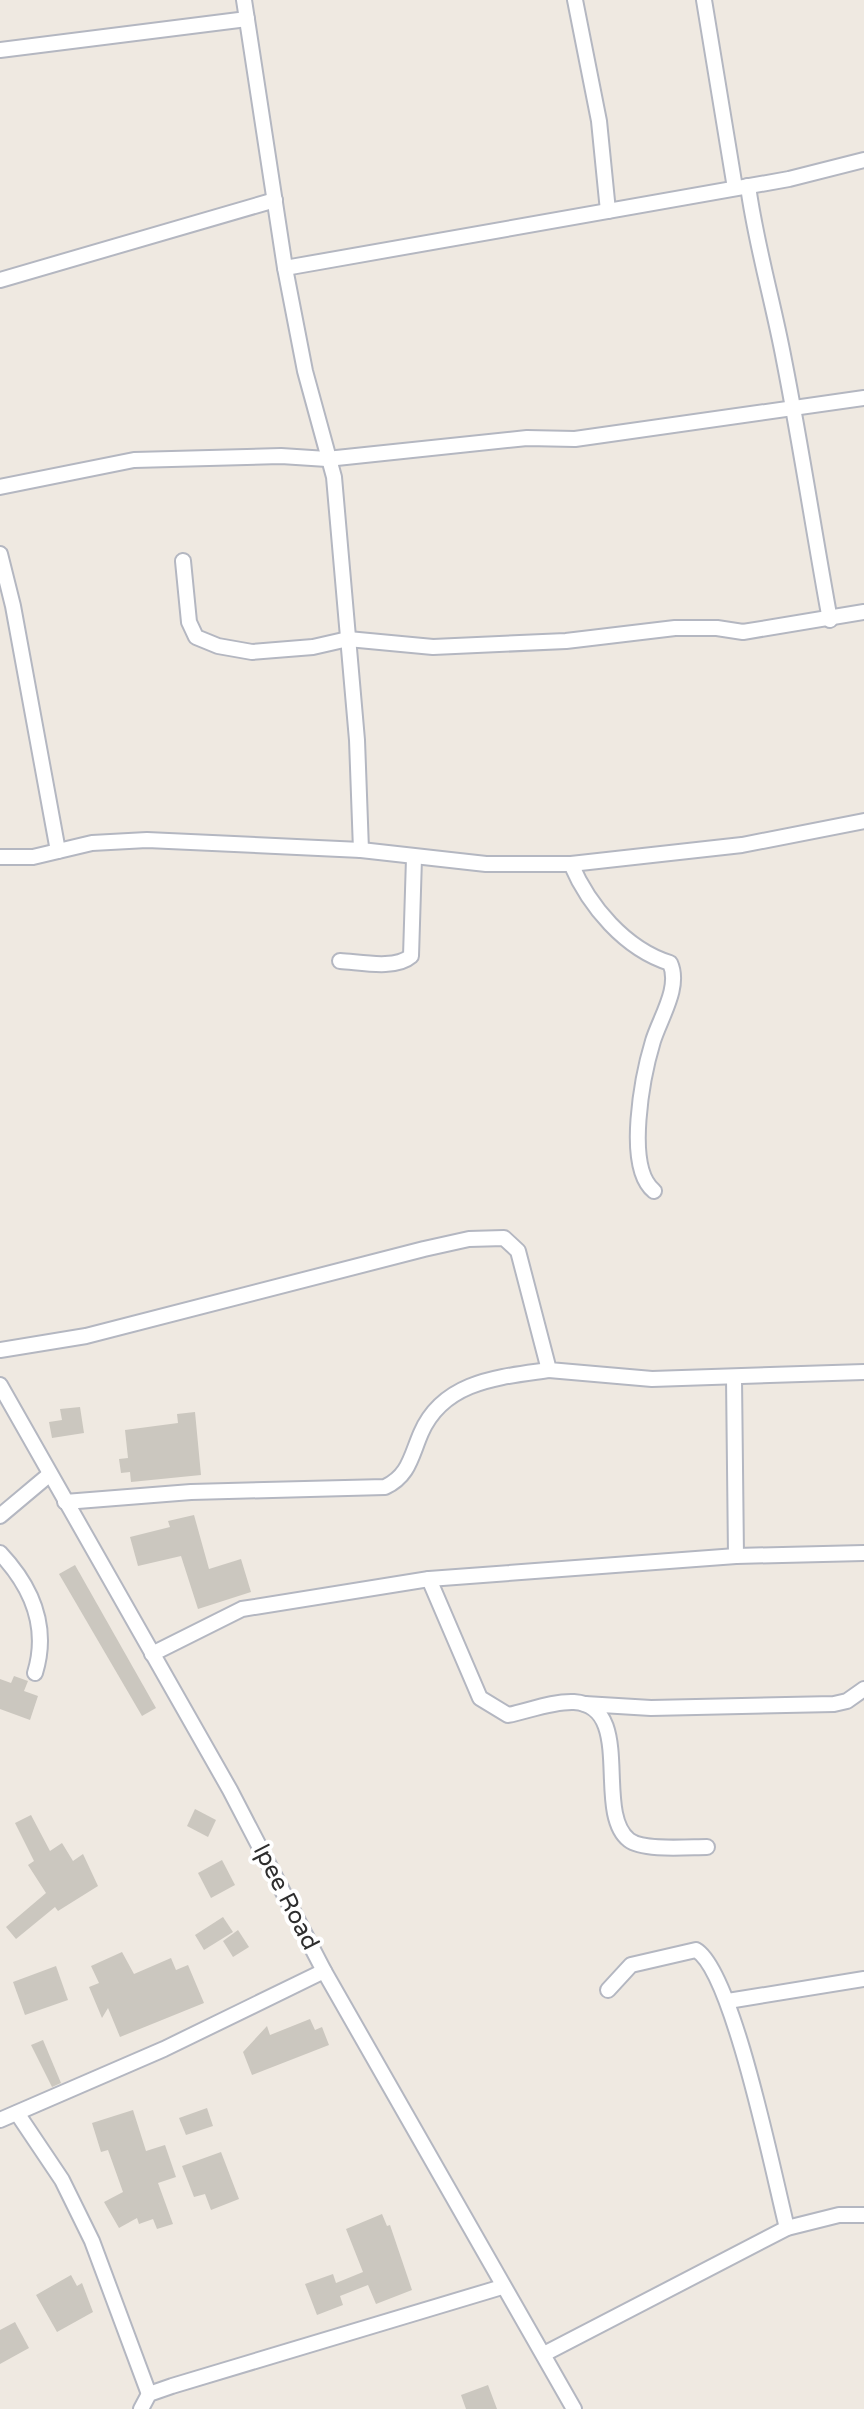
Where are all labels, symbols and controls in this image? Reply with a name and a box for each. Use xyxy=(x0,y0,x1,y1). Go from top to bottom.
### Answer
street label: Ipee Road xyxy=(247,1839,325,1955)

